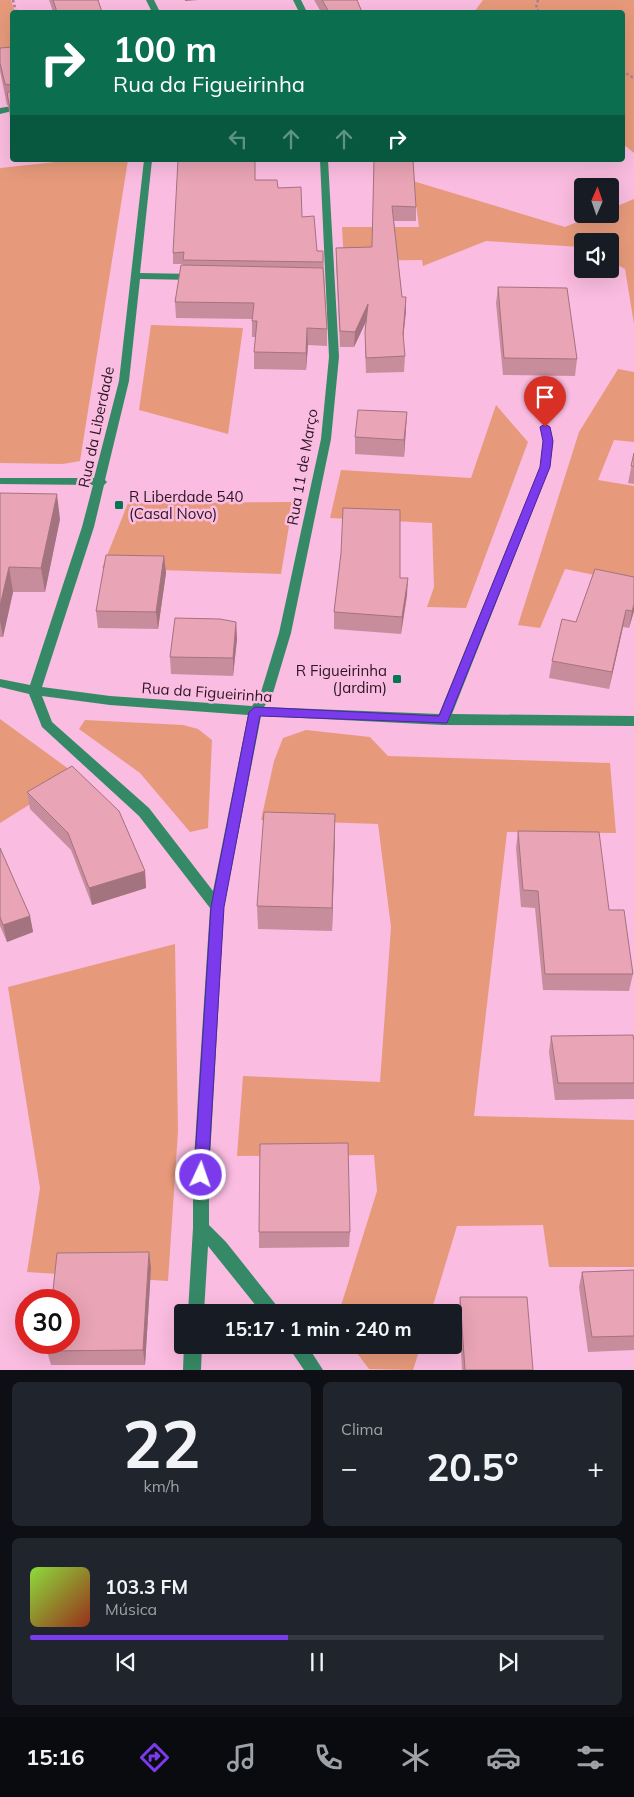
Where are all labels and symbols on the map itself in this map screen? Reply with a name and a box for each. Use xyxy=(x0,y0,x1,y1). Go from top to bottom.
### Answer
north arrow xyxy=(574,178,619,222)
street label: Rua da Liberdade xyxy=(74,365,118,489)
pin xyxy=(524,376,566,427)
street label: Rua 11 de Março xyxy=(282,407,322,527)
place label: R Liberdade 540 (Casal Novo) xyxy=(129,487,244,523)
marker: R Liberdade 540 (Casal Novo) xyxy=(113,499,125,511)
place label: R Figueirinha (Jardim) xyxy=(296,661,387,697)
marker: R Figueirinha (Jardim) xyxy=(391,673,403,685)
street label: Rua da Figueirinha xyxy=(141,678,273,706)
position arrow xyxy=(174,1148,226,1200)
speed limit sign: 30 xyxy=(15,1289,80,1354)

